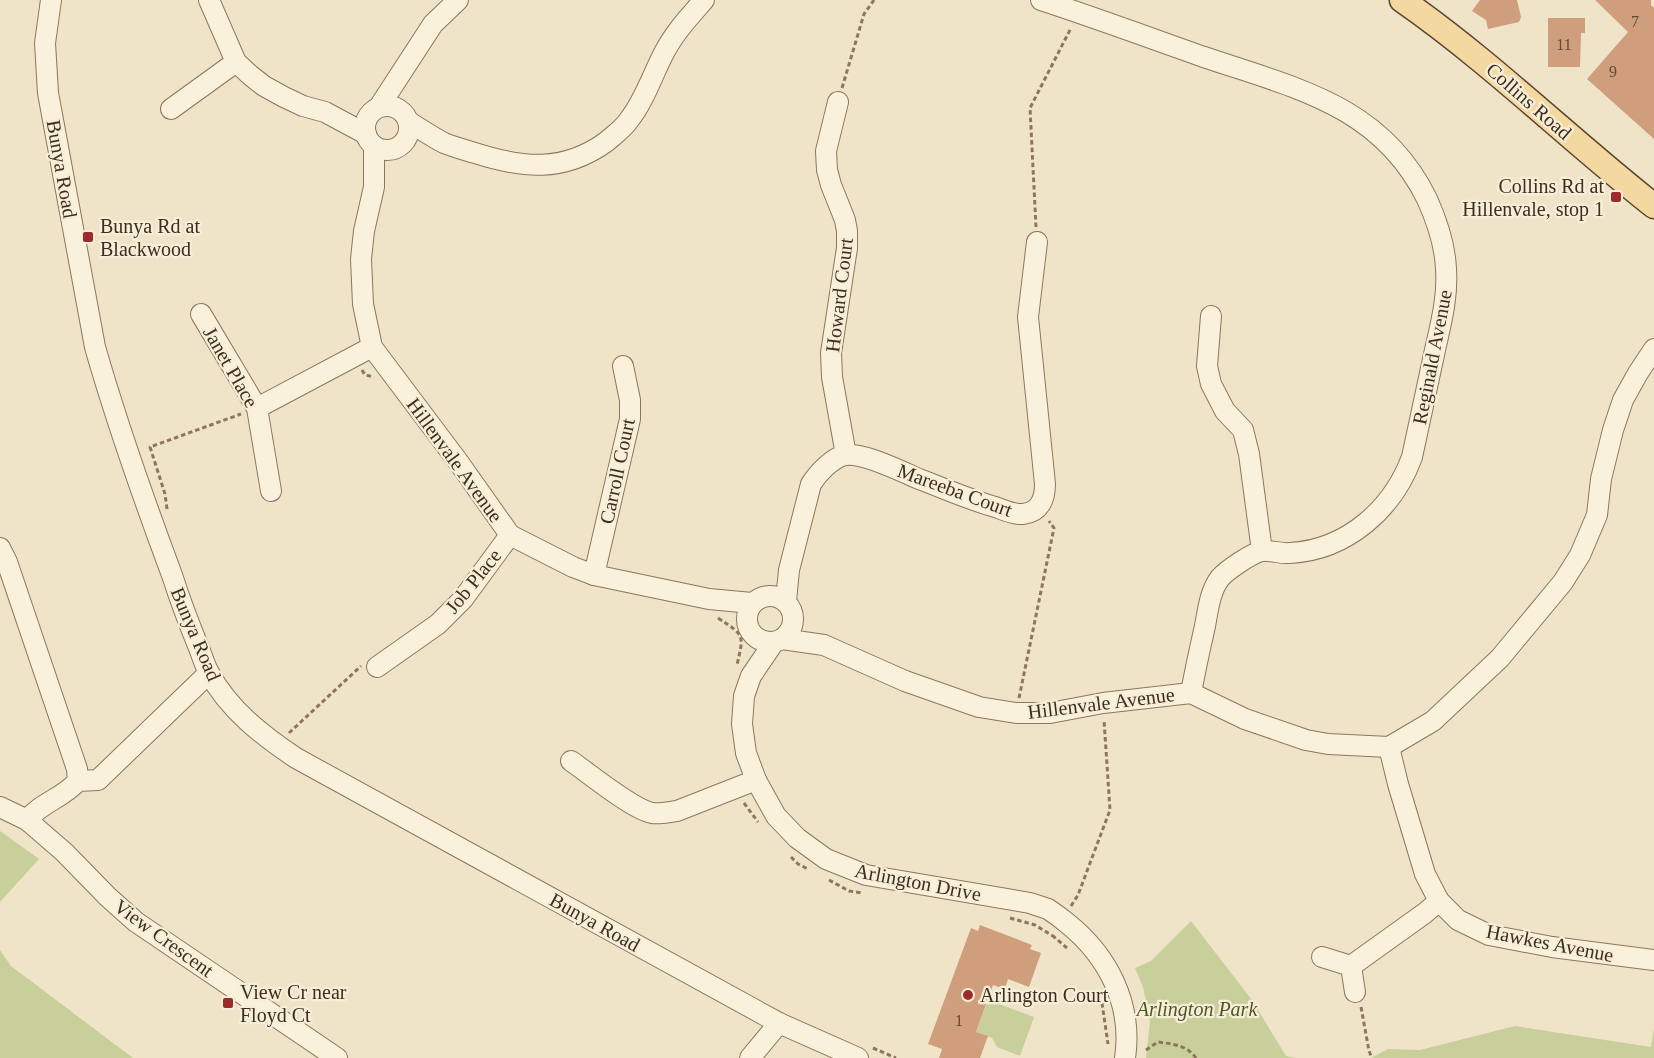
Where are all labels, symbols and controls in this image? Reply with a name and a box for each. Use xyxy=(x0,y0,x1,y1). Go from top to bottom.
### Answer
house number: 7 xyxy=(1631,13,1639,30)
house number: 11 xyxy=(1556,36,1572,53)
street label: Collins Road xyxy=(1482,58,1576,144)
house number: 9 xyxy=(1609,63,1617,80)
street label: Bunya Road xyxy=(42,118,81,220)
place label: Collins Rd at Hillenvale, stop 1 xyxy=(1462,175,1604,221)
marker: Collins Rd at Hillenvale, stop 1 xyxy=(1609,190,1623,204)
place label: Bunya Rd at Blackwood xyxy=(100,215,200,260)
marker: Bunya Rd at Blackwood xyxy=(81,230,95,244)
street label: Howard Court xyxy=(821,236,857,353)
street label: Reginald Avenue xyxy=(1408,288,1457,426)
street label: Janet Place xyxy=(199,323,263,411)
street label: Hillenvale Avenue xyxy=(403,394,507,526)
street label: Carroll Court xyxy=(595,416,639,526)
street label: Mareeba Court xyxy=(895,459,1016,521)
street label: Job Place xyxy=(441,544,506,617)
street label: Bunya Road xyxy=(166,584,226,684)
street label: Hillenvale Avenue xyxy=(1026,683,1176,723)
street label: Arlington Drive xyxy=(853,859,983,906)
street label: Bunya Road xyxy=(546,888,644,957)
street label: View Crescent xyxy=(110,895,218,982)
street label: Hawkes Avenue xyxy=(1485,920,1616,966)
place label: View Cr near Floyd Ct xyxy=(240,981,347,1027)
place label: Arlington Court xyxy=(980,984,1109,1007)
marker: Arlington Court xyxy=(961,988,975,1002)
marker: View Cr near Floyd Ct xyxy=(221,996,235,1010)
park label: Arlington Park xyxy=(1135,998,1258,1021)
house number: 1 xyxy=(955,1012,963,1029)

